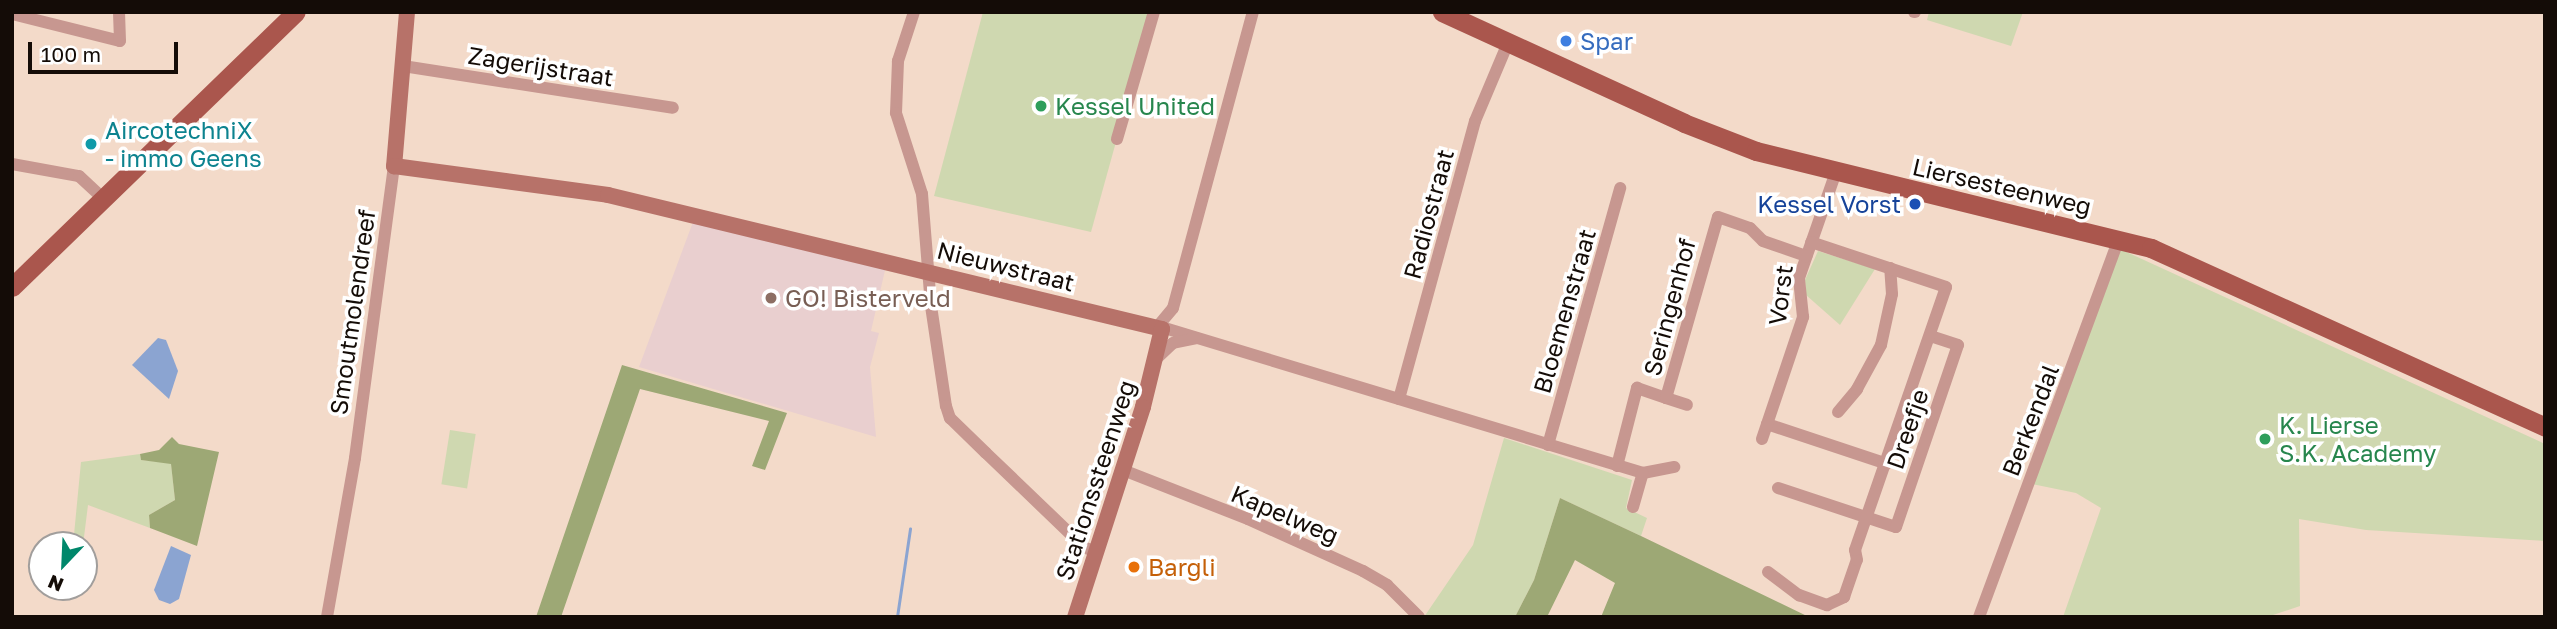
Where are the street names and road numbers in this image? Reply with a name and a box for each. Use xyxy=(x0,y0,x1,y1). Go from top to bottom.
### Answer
street label: Zagerijstraat xyxy=(466,40,616,92)
street label: Radiostraat xyxy=(1397,146,1459,282)
street label: Liersesteenweg xyxy=(1910,151,2094,221)
street label: Smoutmolendreef xyxy=(323,207,381,417)
street label: Bloemenstraat xyxy=(1527,225,1601,397)
street label: Nieuwstraat xyxy=(934,235,1078,297)
street label: Seringenhof xyxy=(1637,235,1701,379)
street label: Vorst xyxy=(1762,263,1798,327)
street label: Berkendal xyxy=(1996,360,2064,480)
street label: Stationssteenweg xyxy=(1049,377,1141,583)
street label: Dreefje xyxy=(1880,385,1934,473)
street label: Kapelweg xyxy=(1227,478,1343,550)

